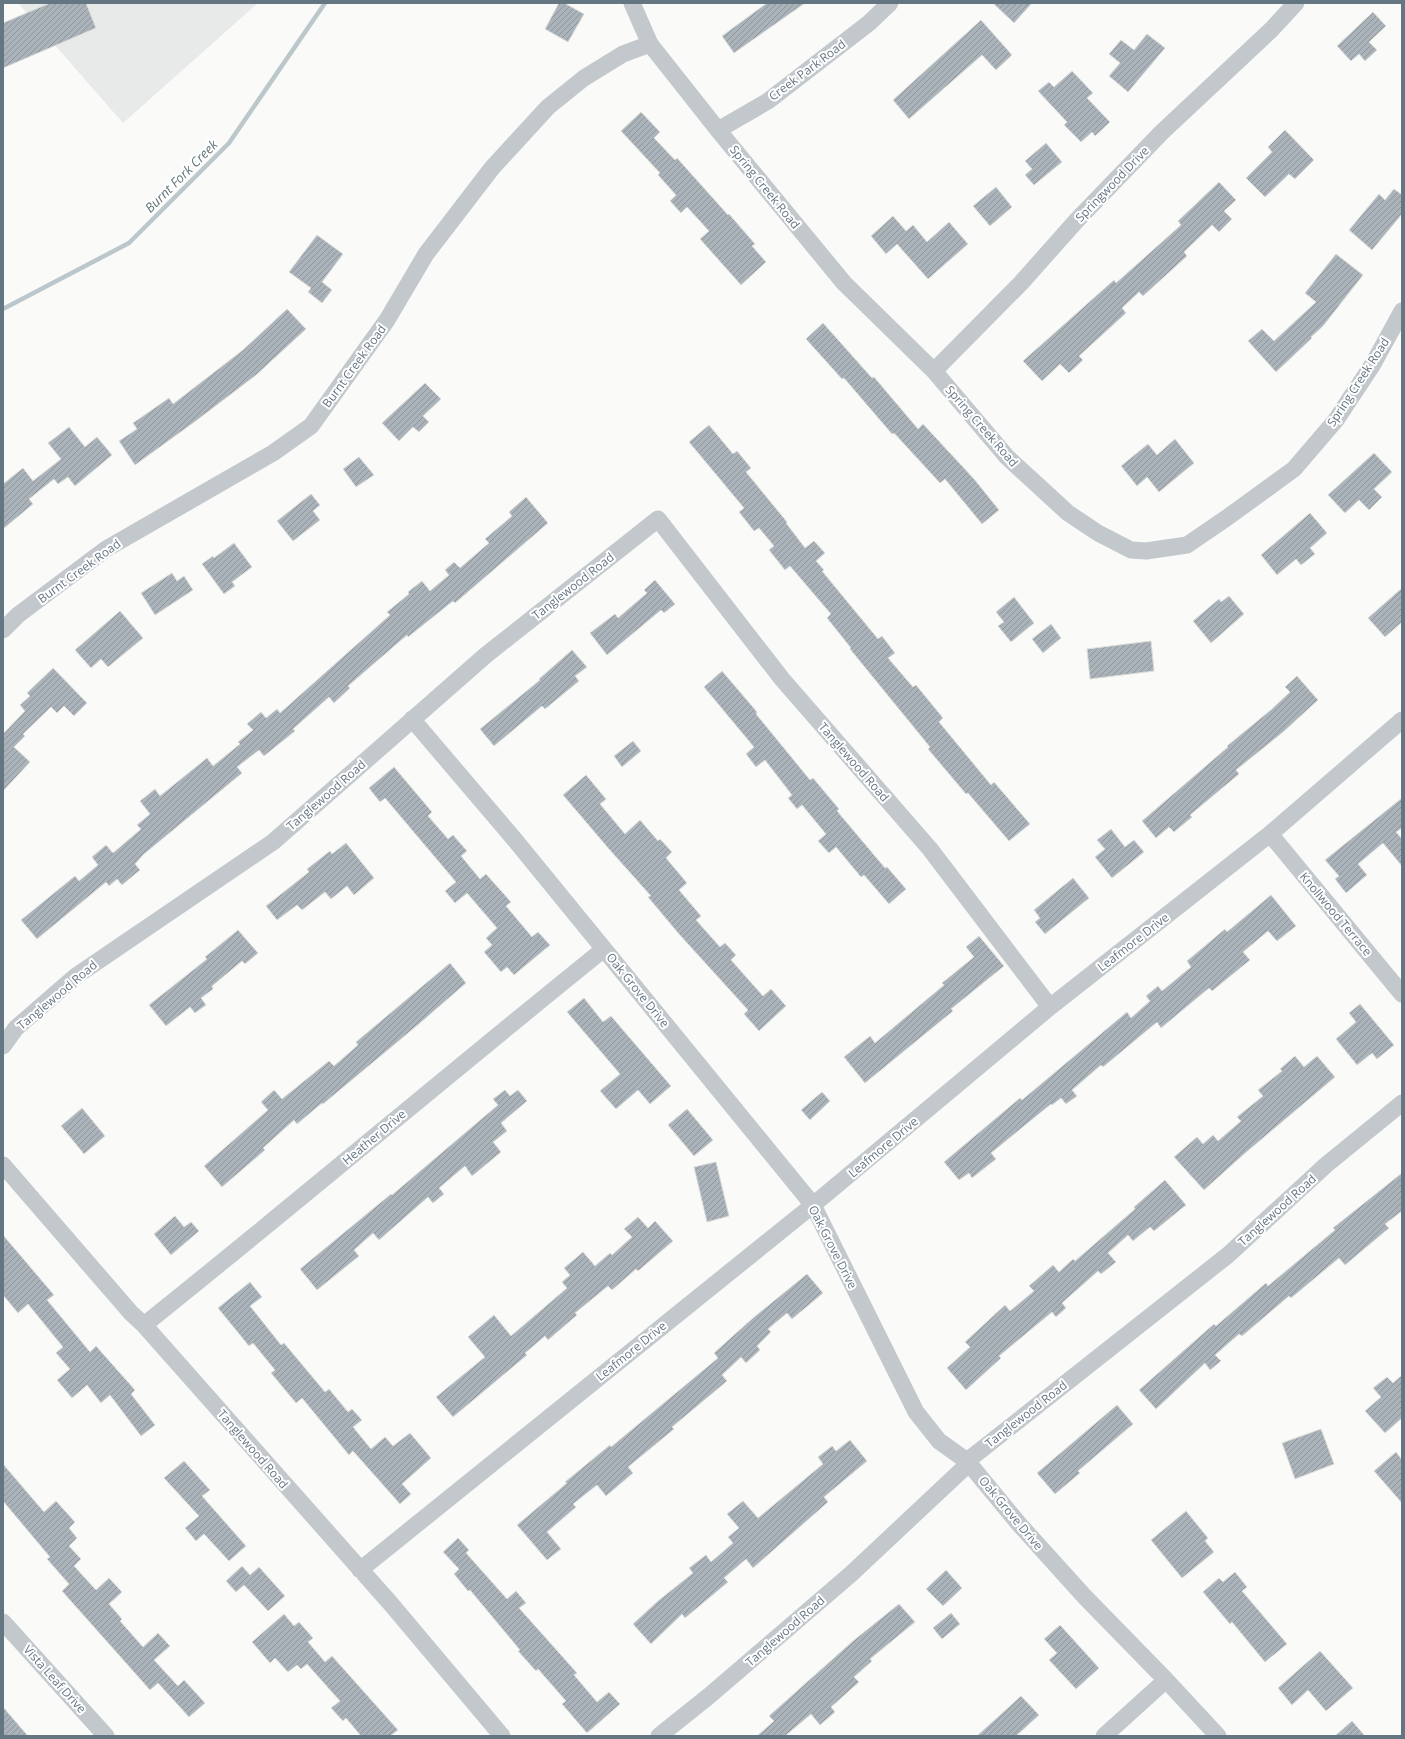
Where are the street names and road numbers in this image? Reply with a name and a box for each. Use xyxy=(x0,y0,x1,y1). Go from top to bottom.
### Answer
street label: Creek Park Road xyxy=(765,35,849,105)
street label: Spring Creek Road xyxy=(726,142,804,232)
street label: Springwood Drive xyxy=(1071,142,1153,226)
street label: Burnt Creek Road xyxy=(318,321,390,411)
street label: Spring Creek Road xyxy=(1323,334,1393,430)
street label: Spring Creek Road xyxy=(942,382,1022,470)
street label: Burnt Creek Road xyxy=(34,535,124,607)
street label: Tanglewood Road xyxy=(528,549,618,623)
street label: Tanglewood Road xyxy=(815,719,893,805)
street label: Tanglewood Road xyxy=(283,756,369,834)
street label: Knollwood Terrace xyxy=(1296,869,1376,960)
street label: Leafmore Drive xyxy=(1094,909,1172,975)
street label: Oak Grove Drive xyxy=(603,949,674,1031)
street label: Tanglewood Road xyxy=(13,956,101,1034)
street label: Heather Drive xyxy=(339,1105,410,1169)
street label: Leafmore Drive xyxy=(845,1113,922,1181)
street label: Tanglewood Road xyxy=(1234,1170,1320,1250)
street label: Oak Grove Drive xyxy=(805,1202,861,1292)
street label: Leafmore Drive xyxy=(592,1317,670,1385)
street label: Tanglewood Road xyxy=(981,1377,1071,1451)
street label: Tanglewood Road xyxy=(214,1406,292,1492)
street label: Oak Grove Drive xyxy=(975,1472,1047,1554)
street label: Tanglewood Road xyxy=(742,1592,828,1670)
street label: Vista Leaf Drive xyxy=(20,1641,90,1717)

